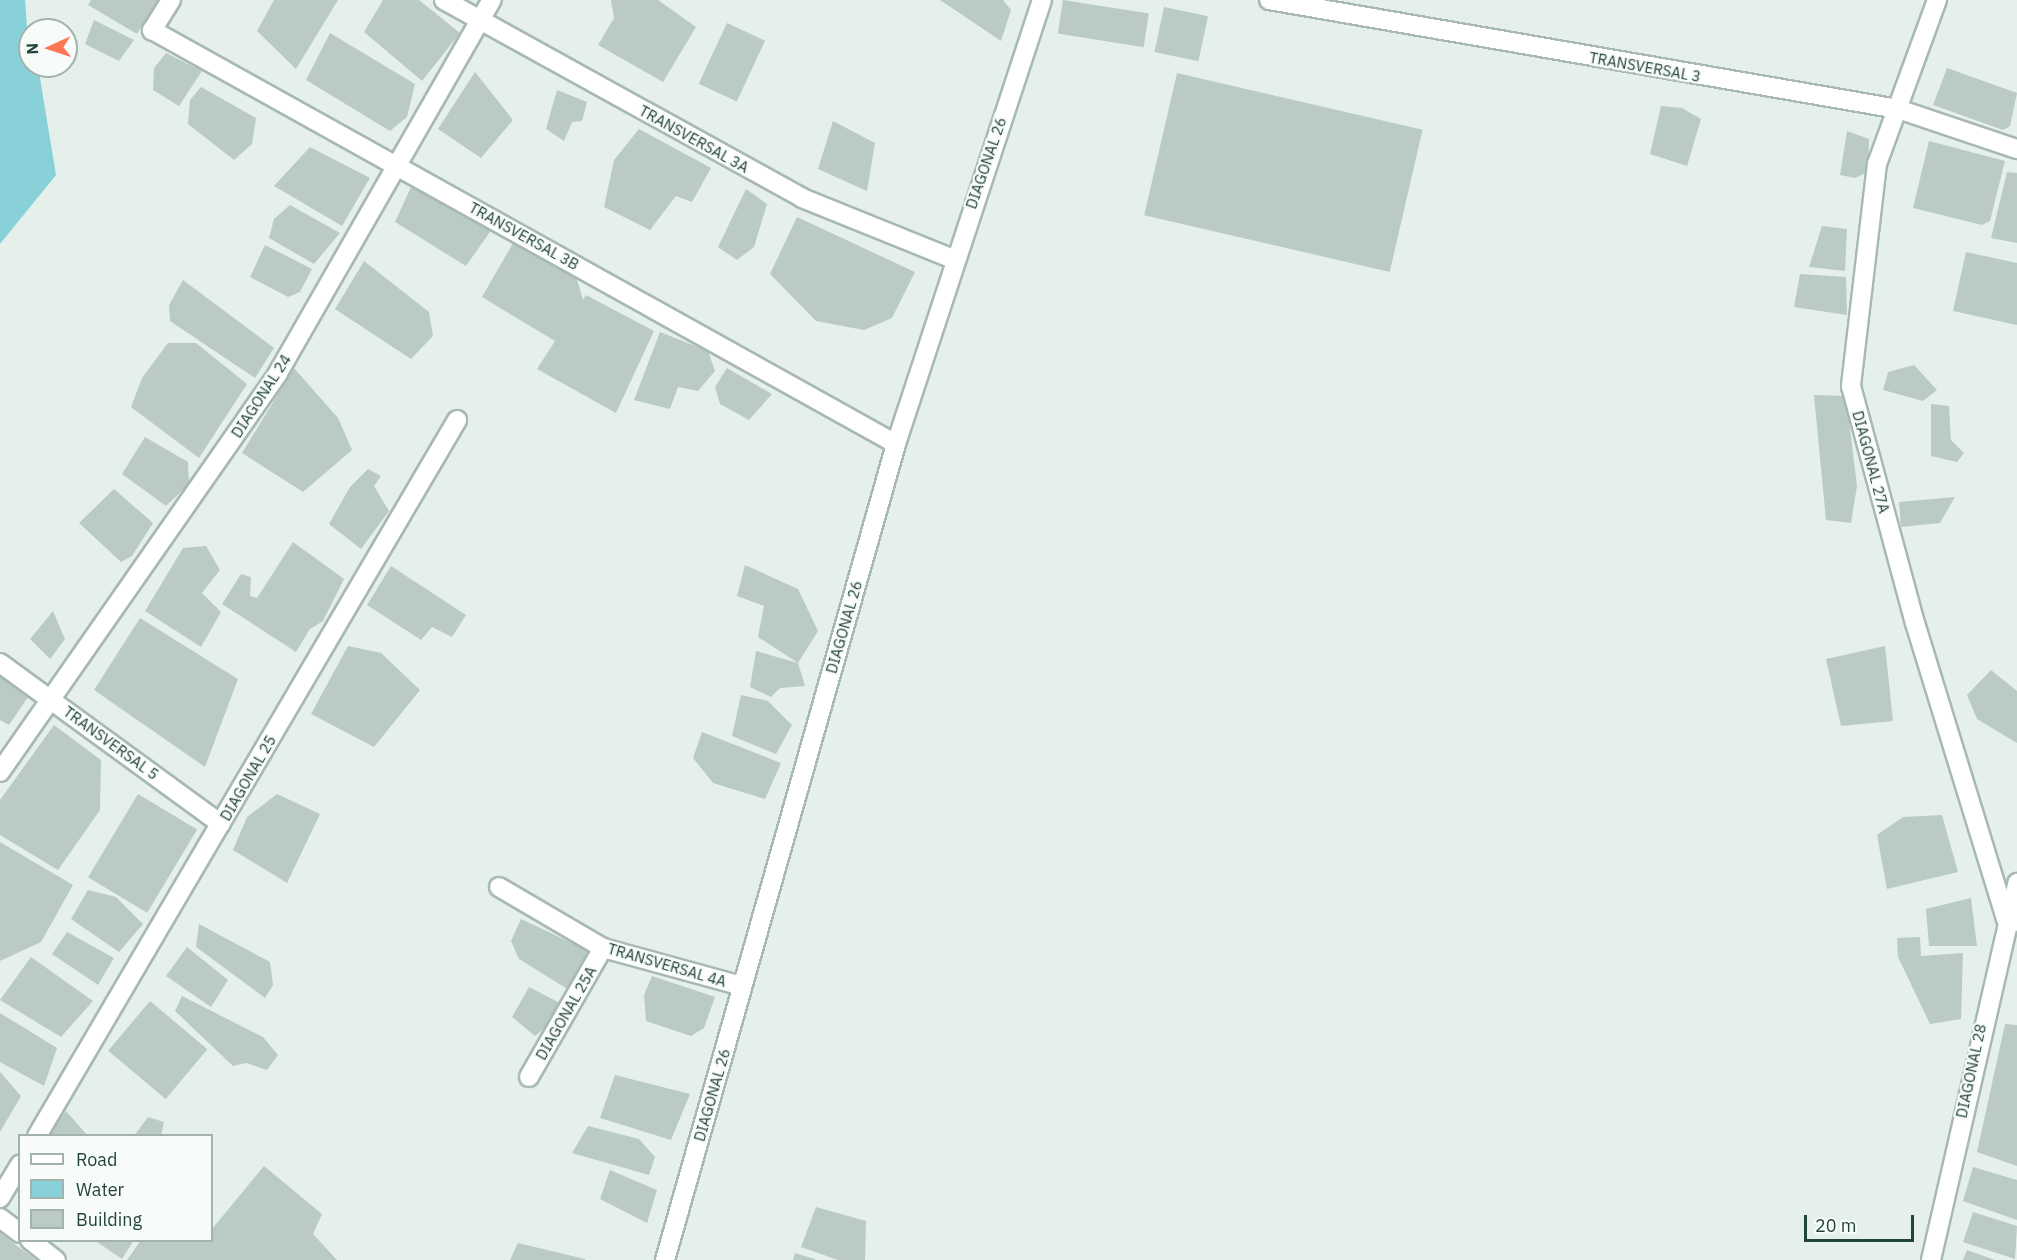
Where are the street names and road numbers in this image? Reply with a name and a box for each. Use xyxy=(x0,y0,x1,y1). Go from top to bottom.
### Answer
street label: TRANSVERSAL 3 xyxy=(1588,48,1702,86)
street label: TRANSVERSAL 3A xyxy=(636,101,752,177)
street label: DIAGONAL 26 xyxy=(962,115,1010,211)
street label: TRANSVERSAL 3B xyxy=(466,198,582,274)
street label: DIAGONAL 24 xyxy=(227,351,295,441)
street label: DIAGONAL 27A xyxy=(1849,409,1893,515)
street label: DIAGONAL 26 xyxy=(822,578,866,676)
street label: TRANSVERSAL 5 xyxy=(60,703,162,783)
street label: DIAGONAL 25 xyxy=(216,732,280,824)
street label: TRANSVERSAL 4A xyxy=(606,939,728,991)
street label: DIAGONAL 25A xyxy=(532,963,600,1063)
street label: DIAGONAL 28 xyxy=(1952,1022,1990,1120)
street label: DIAGONAL 26 xyxy=(690,1046,734,1144)

